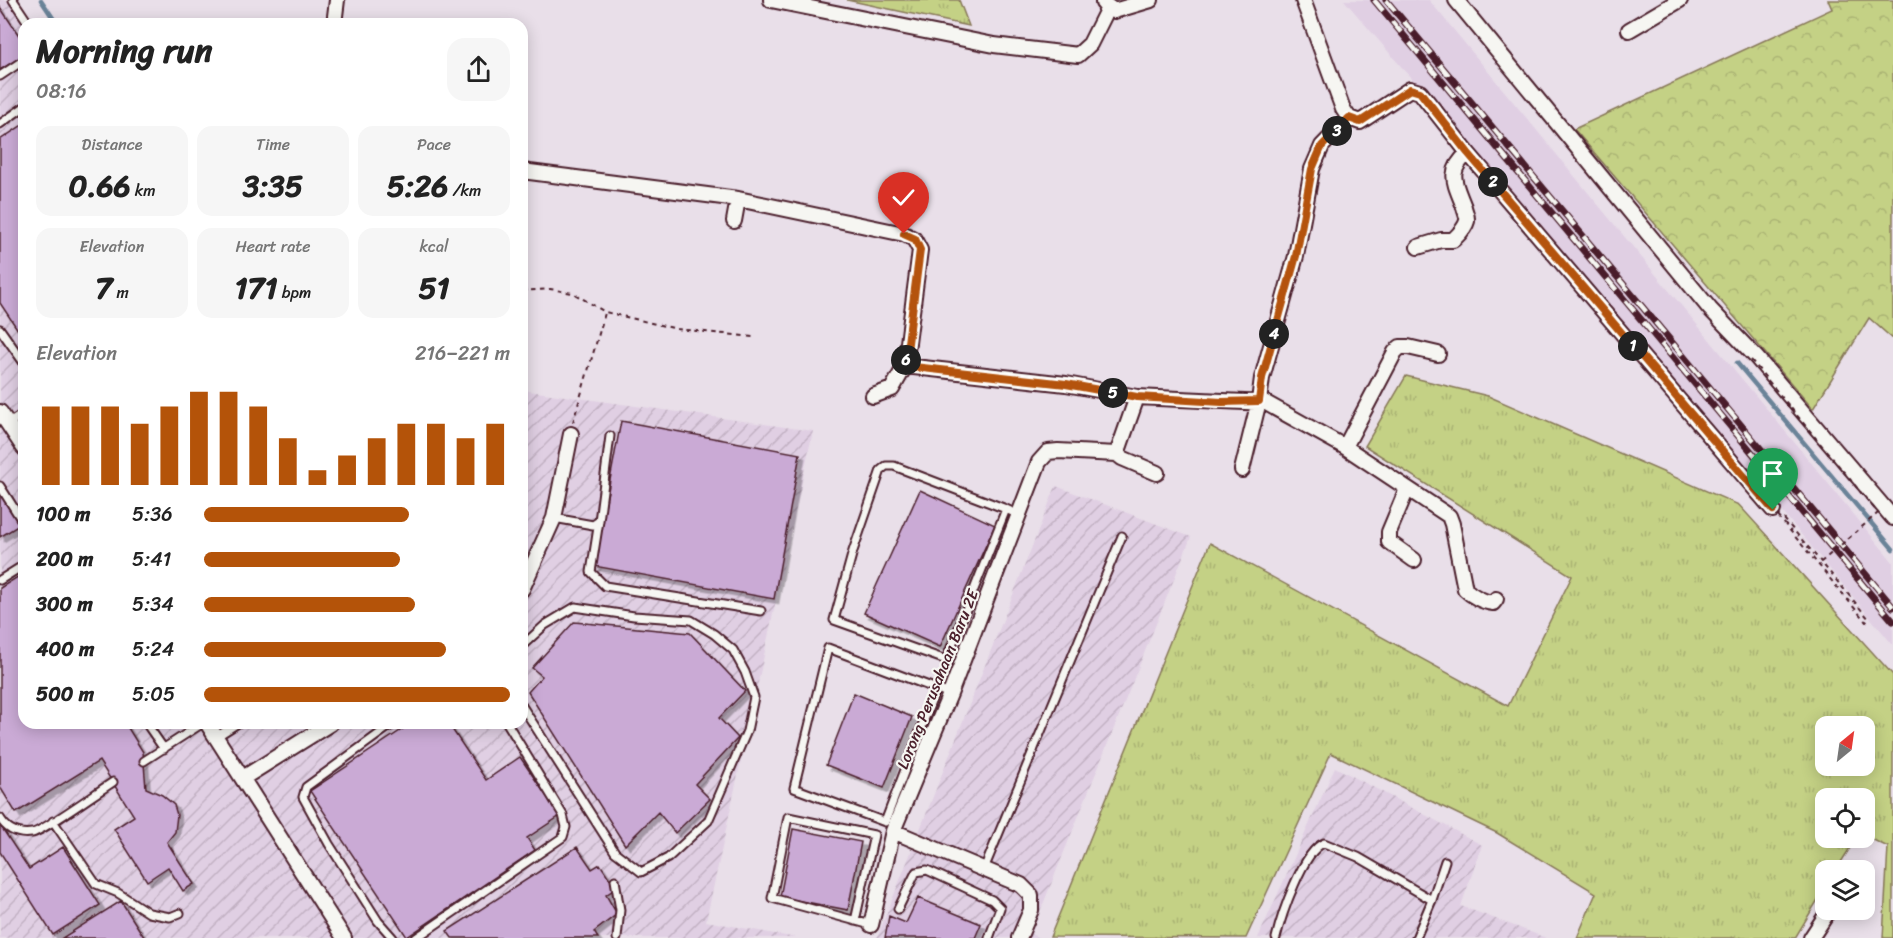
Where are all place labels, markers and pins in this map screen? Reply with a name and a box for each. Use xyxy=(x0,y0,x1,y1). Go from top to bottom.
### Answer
pin: 3 xyxy=(1322,116,1352,146)
pin: 2 xyxy=(1478,167,1508,197)
pin xyxy=(878,172,929,234)
pin: 4 xyxy=(1259,319,1289,349)
pin: 1 xyxy=(1618,331,1648,361)
pin: 6 xyxy=(891,345,921,375)
pin: 5 xyxy=(1098,378,1128,408)
pin xyxy=(1747,448,1798,510)

